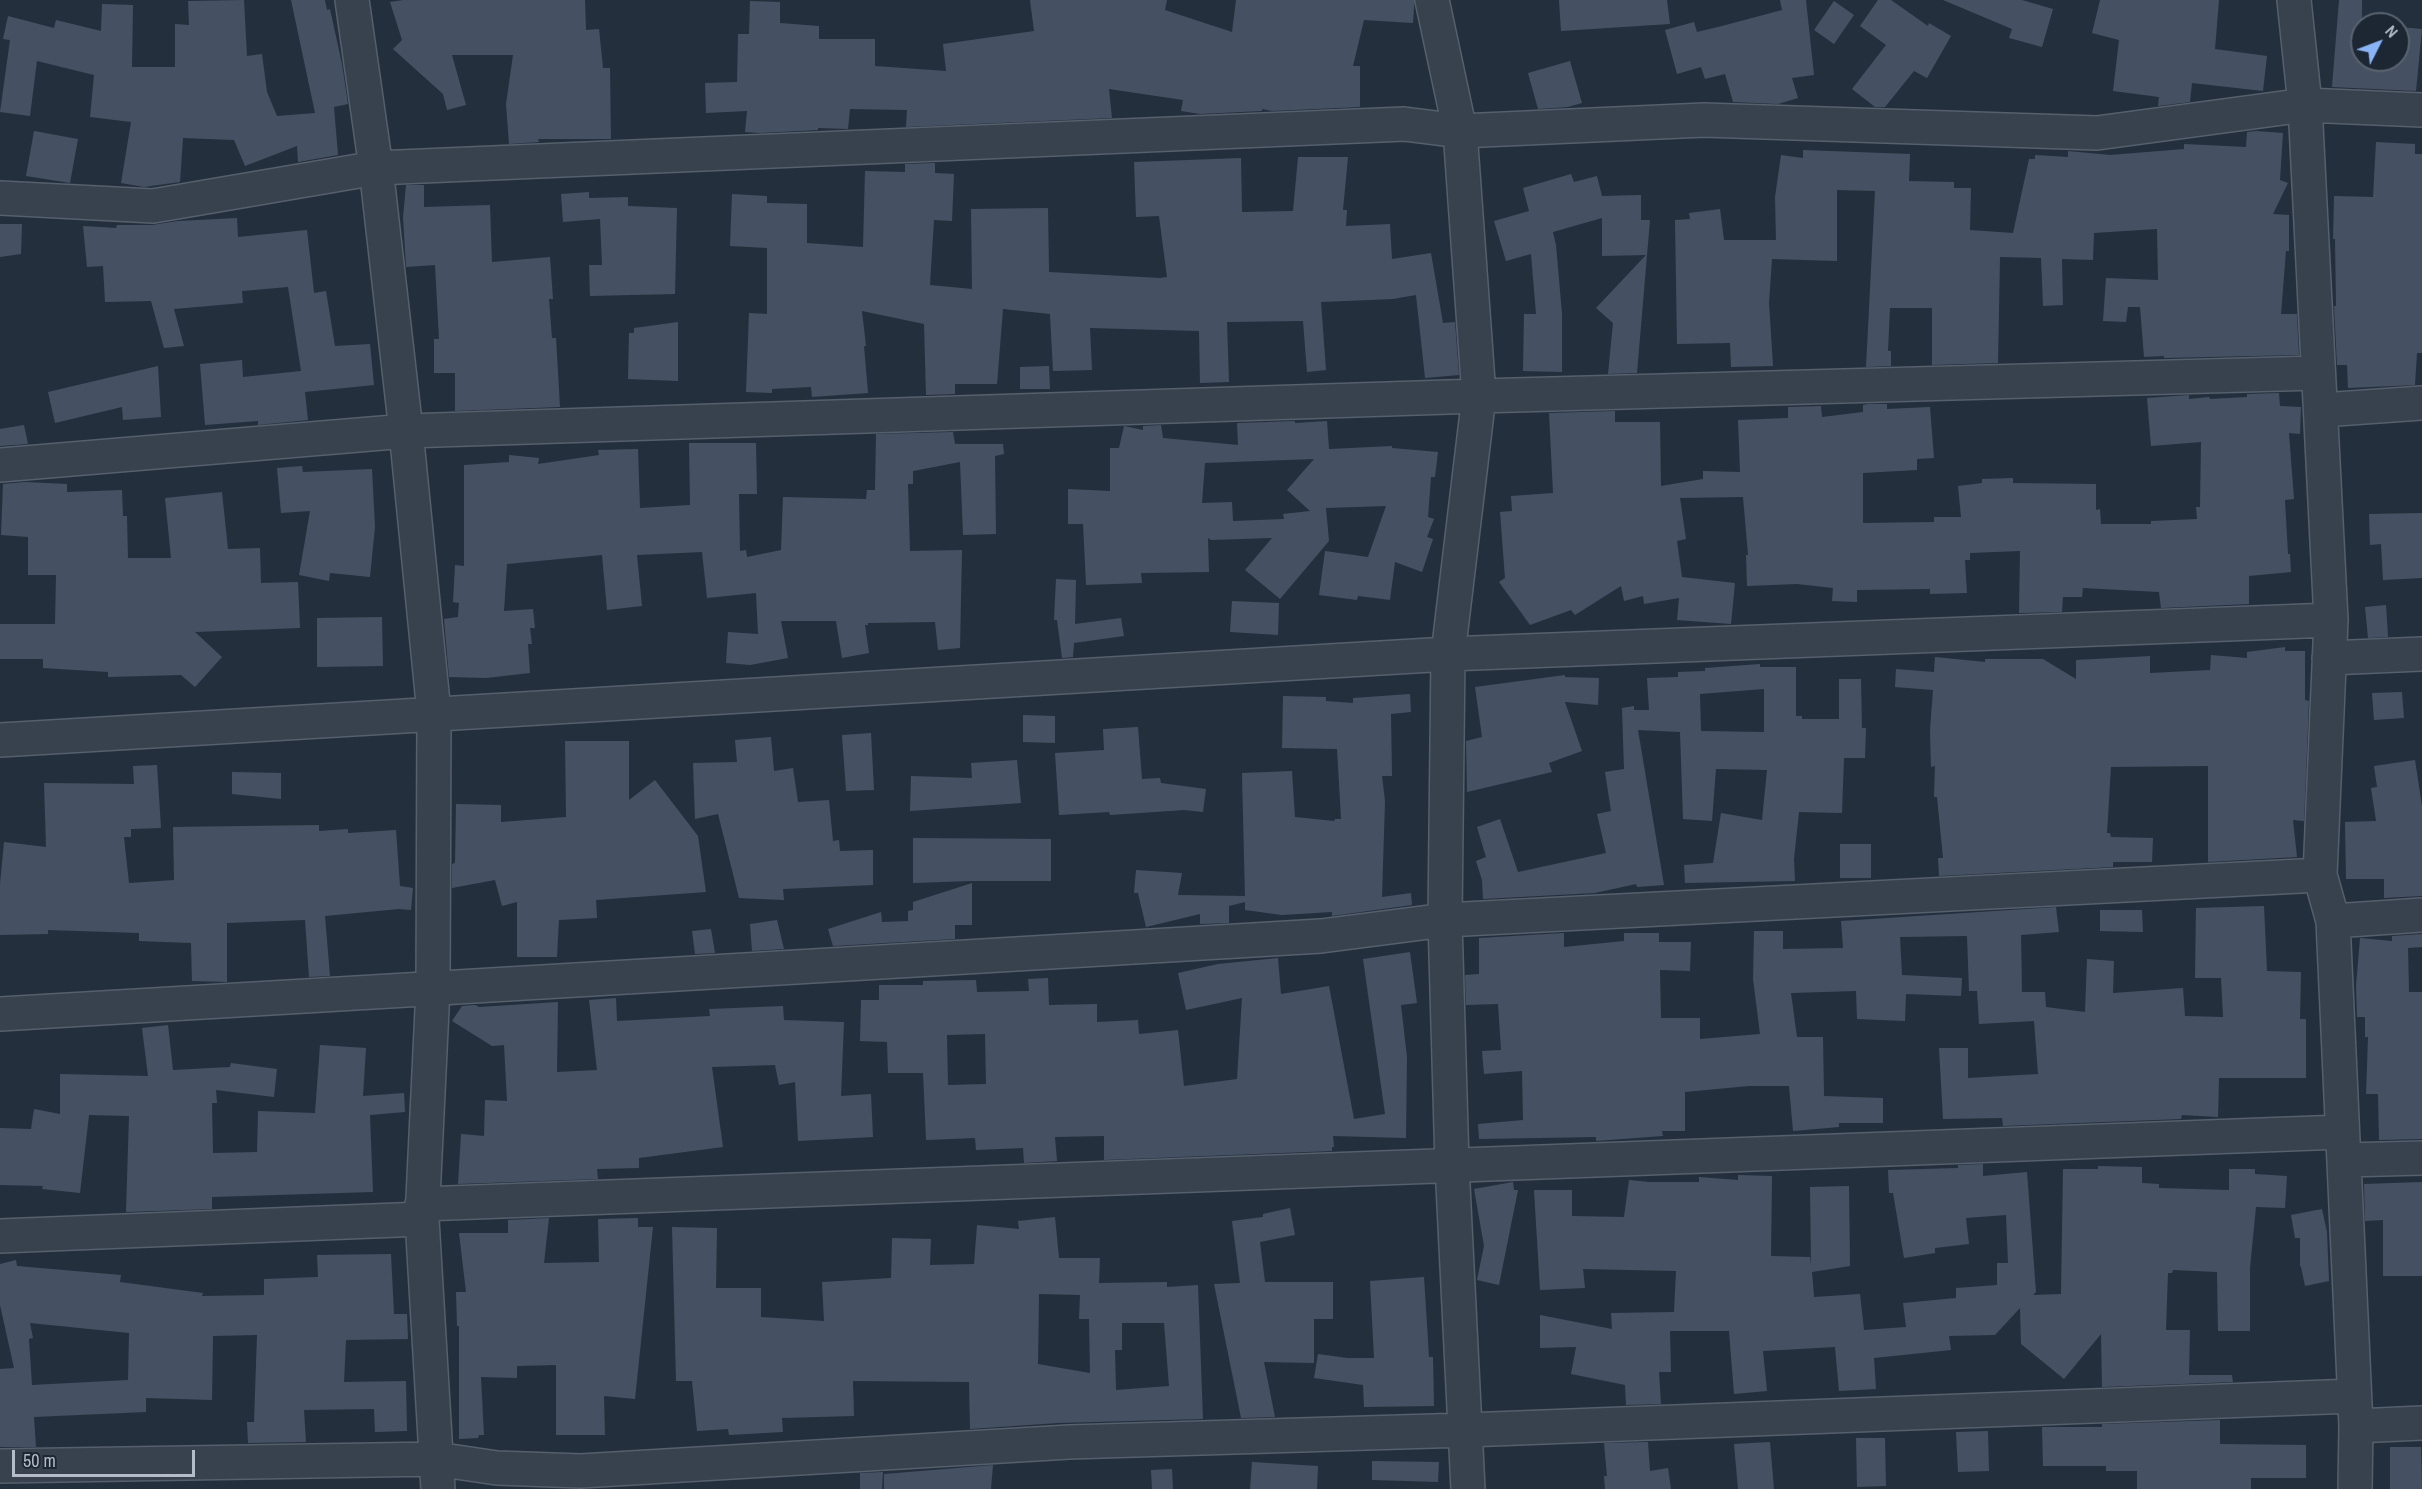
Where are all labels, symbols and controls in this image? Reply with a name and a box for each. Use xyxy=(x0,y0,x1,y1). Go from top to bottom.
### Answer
north arrow xyxy=(2350,12,2410,72)
text: N xyxy=(2381,20,2403,42)
scale bar xyxy=(15,1438,198,1476)
text: 50 m xyxy=(23,1448,56,1473)

